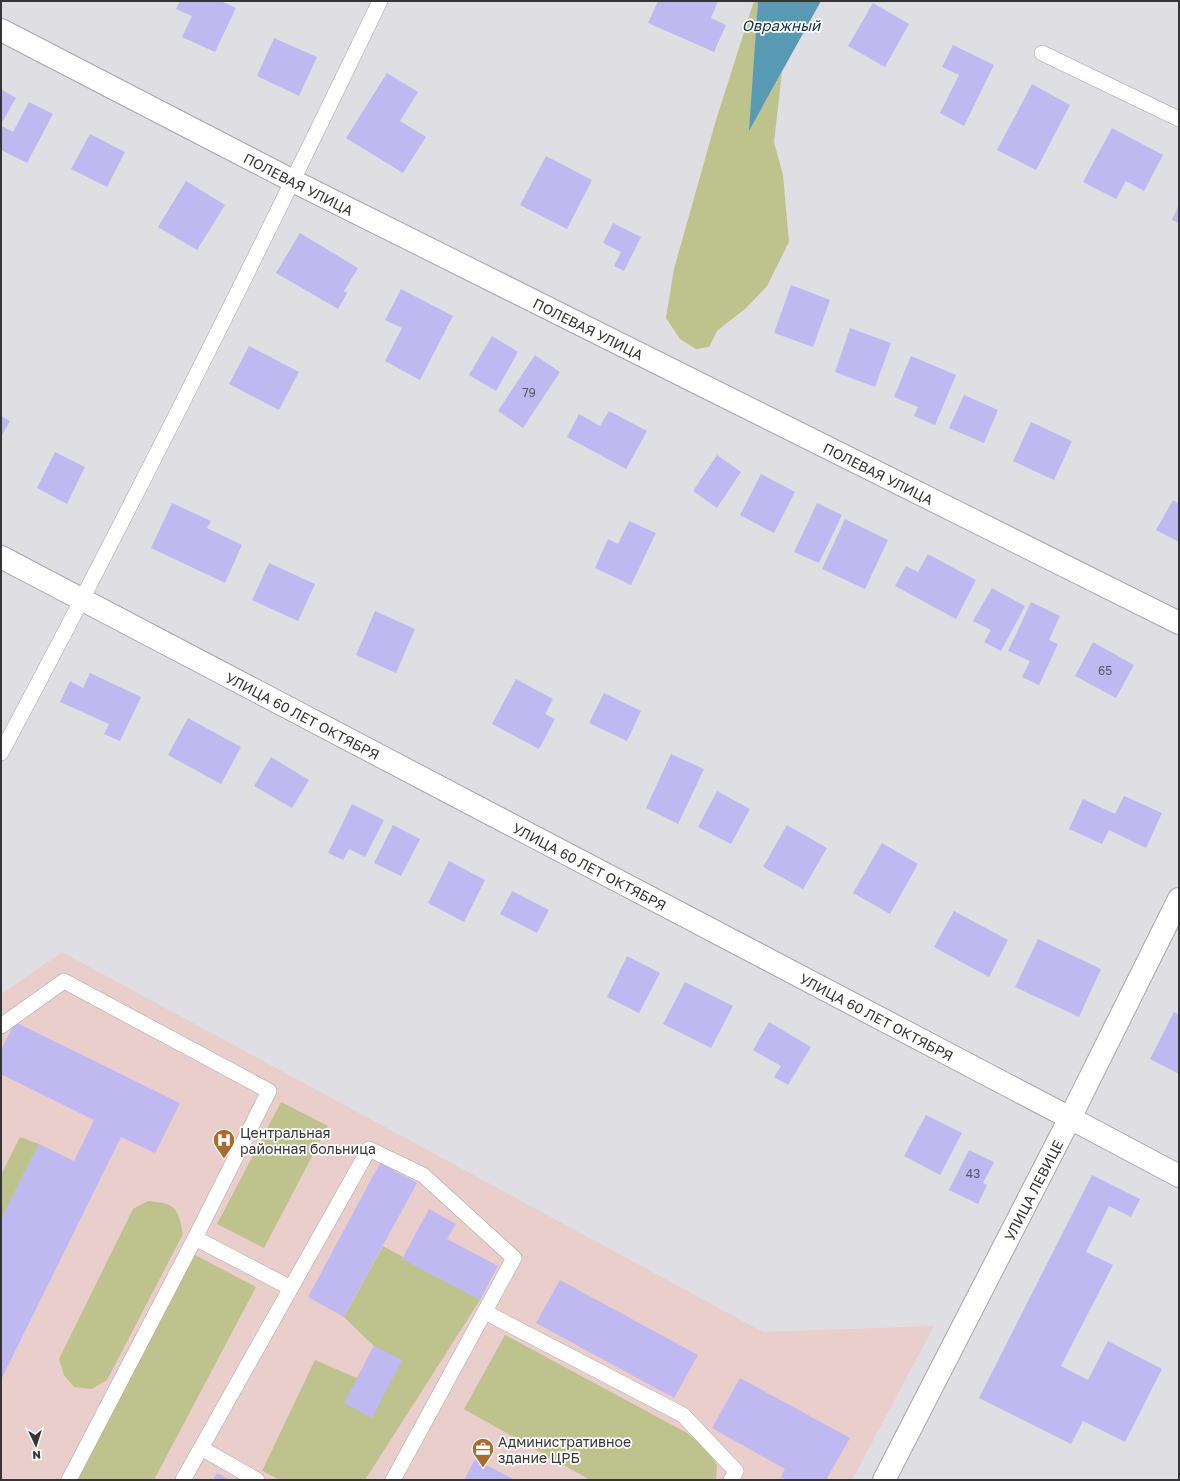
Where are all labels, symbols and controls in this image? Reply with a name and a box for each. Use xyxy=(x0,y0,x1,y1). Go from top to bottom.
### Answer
water label: Овражный xyxy=(742,16,821,34)
street label: ПОЛЕВАЯ УЛИЦА xyxy=(241,149,357,219)
street label: ПОЛЕВАЯ УЛИЦА xyxy=(531,294,647,363)
house number: 79 xyxy=(522,385,536,400)
street label: ПОЛЕВАЯ УЛИЦА xyxy=(821,439,937,508)
house number: 65 xyxy=(1098,663,1112,678)
street label: УЛИЦА 60 ЛЕТ ОКТЯБРЯ xyxy=(223,668,383,763)
street label: УЛИЦА 60 ЛЕТ ОКТЯБРЯ xyxy=(510,819,670,913)
street label: УЛИЦА 60 ЛЕТ ОКТЯБРЯ xyxy=(797,969,956,1064)
place label: Центральная районная больница xyxy=(240,1124,376,1157)
hospital icon: Центральная районная больница xyxy=(211,1127,237,1160)
street label: УЛИЦА ЛЕВИЦЕ xyxy=(1000,1137,1066,1243)
house number: 43 xyxy=(966,1166,980,1181)
north arrow xyxy=(16,1425,56,1465)
place label: Административное здание ЦРБ xyxy=(498,1433,631,1466)
office icon: Административное здание ЦРБ xyxy=(470,1436,496,1469)
text: N xyxy=(32,1449,41,1462)

